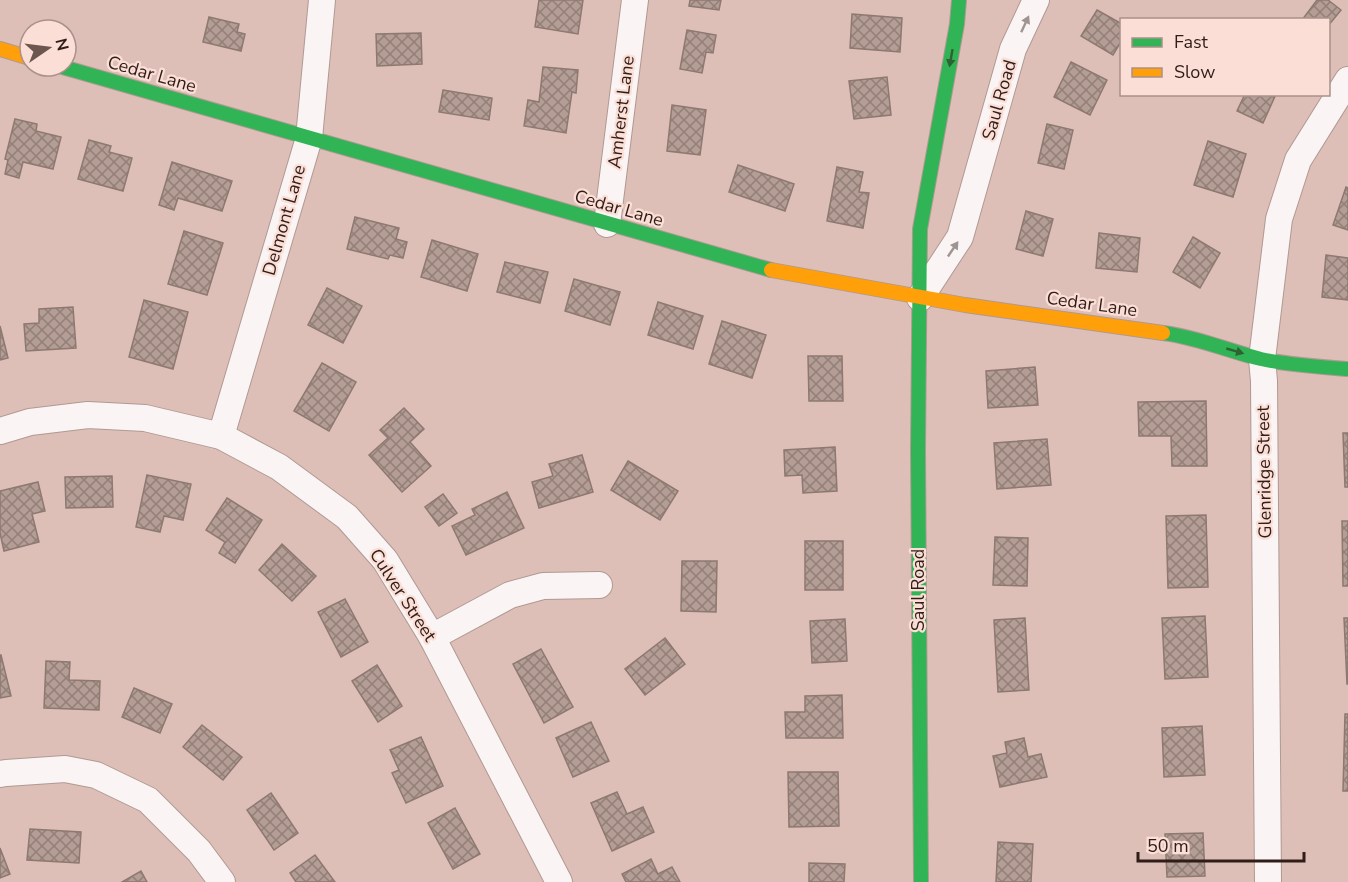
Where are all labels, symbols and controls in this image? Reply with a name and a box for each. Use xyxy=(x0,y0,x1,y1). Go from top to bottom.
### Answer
one-way arrow xyxy=(1020,16,1029,33)
north arrow xyxy=(18,18,78,78)
legend xyxy=(1120,18,1330,96)
text: Fast xyxy=(1174,30,1209,54)
text: N xyxy=(49,36,74,53)
one-way arrow xyxy=(946,49,955,68)
street label: Cedar Lane xyxy=(105,50,199,98)
street label: Amherst Lane xyxy=(602,54,640,170)
street label: Saul Road xyxy=(976,57,1022,143)
text: Slow xyxy=(1174,60,1215,84)
street label: Delmont Lane xyxy=(257,162,311,278)
street label: Cedar Lane xyxy=(572,184,666,232)
one-way arrow xyxy=(947,241,958,257)
street label: Cedar Lane xyxy=(1045,286,1139,322)
one-way arrow xyxy=(1226,347,1244,356)
street label: Glenridge Street xyxy=(1251,405,1277,539)
street label: Culver Street xyxy=(364,544,442,647)
street label: Saul Road xyxy=(906,549,930,631)
scale bar xyxy=(1138,825,1304,863)
text: 50 m xyxy=(1147,834,1189,858)

